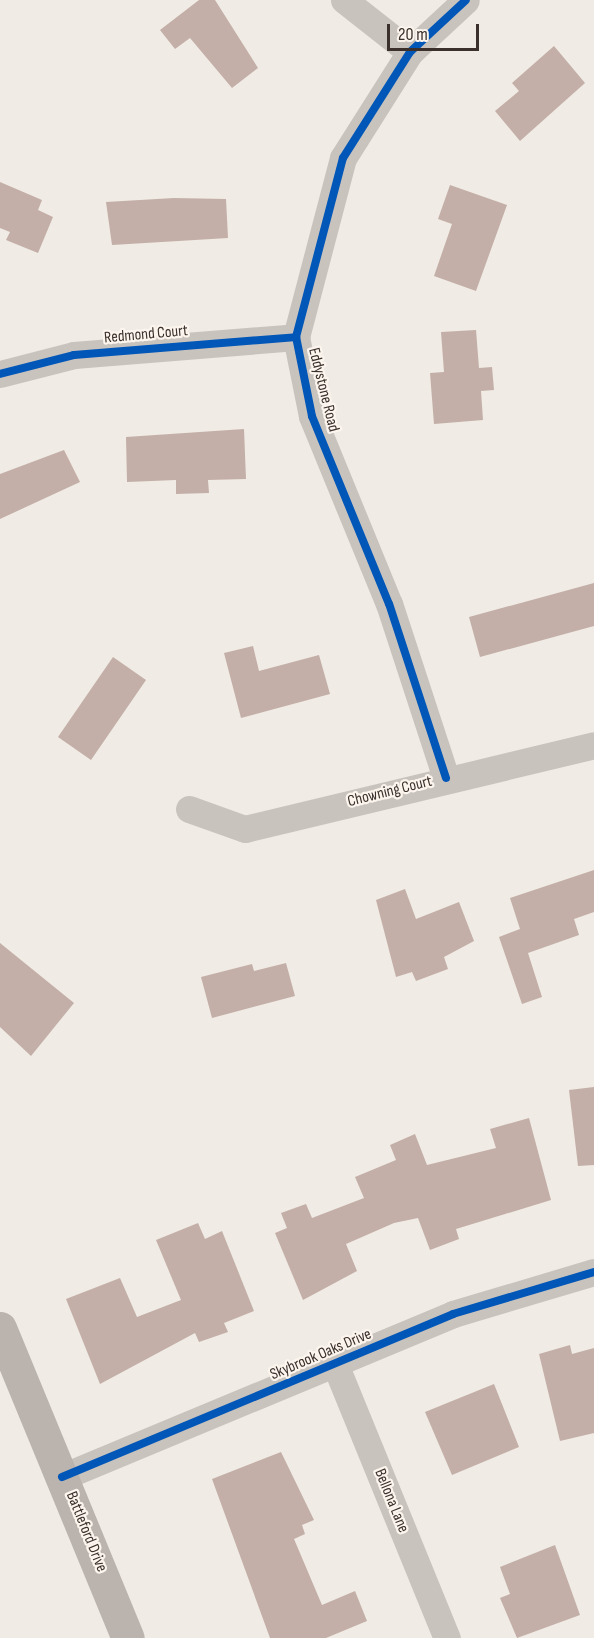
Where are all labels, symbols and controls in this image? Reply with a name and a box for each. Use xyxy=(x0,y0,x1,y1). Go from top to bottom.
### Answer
scale bar xyxy=(390,12,482,50)
text: 20 m xyxy=(398,24,428,45)
street label: Redmond Court xyxy=(103,322,189,348)
street label: Eddystone Road xyxy=(303,346,343,434)
street label: Chowning Court xyxy=(346,772,434,812)
street label: Skybrook Oaks Drive xyxy=(268,1325,374,1385)
street label: Bellona Lane xyxy=(370,1466,412,1536)
street label: Battleford Drive xyxy=(61,1489,111,1575)

